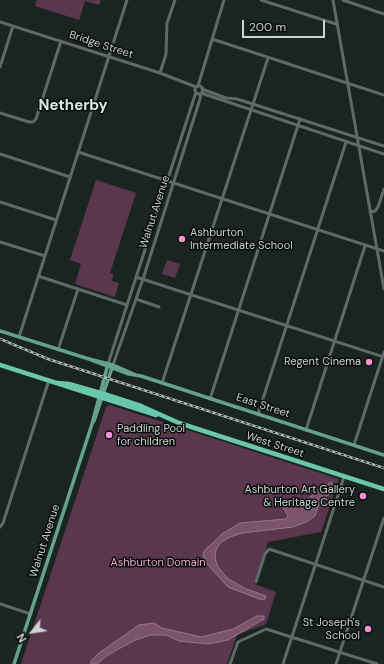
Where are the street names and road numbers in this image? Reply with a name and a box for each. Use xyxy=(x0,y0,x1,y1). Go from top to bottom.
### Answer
street label: Bridge Street xyxy=(67,28,135,62)
street label: Walnut Avenue xyxy=(137,174,173,250)
street label: East Street xyxy=(234,391,292,421)
street label: West Street xyxy=(244,429,306,461)
street label: Walnut Avenue xyxy=(27,503,63,579)

